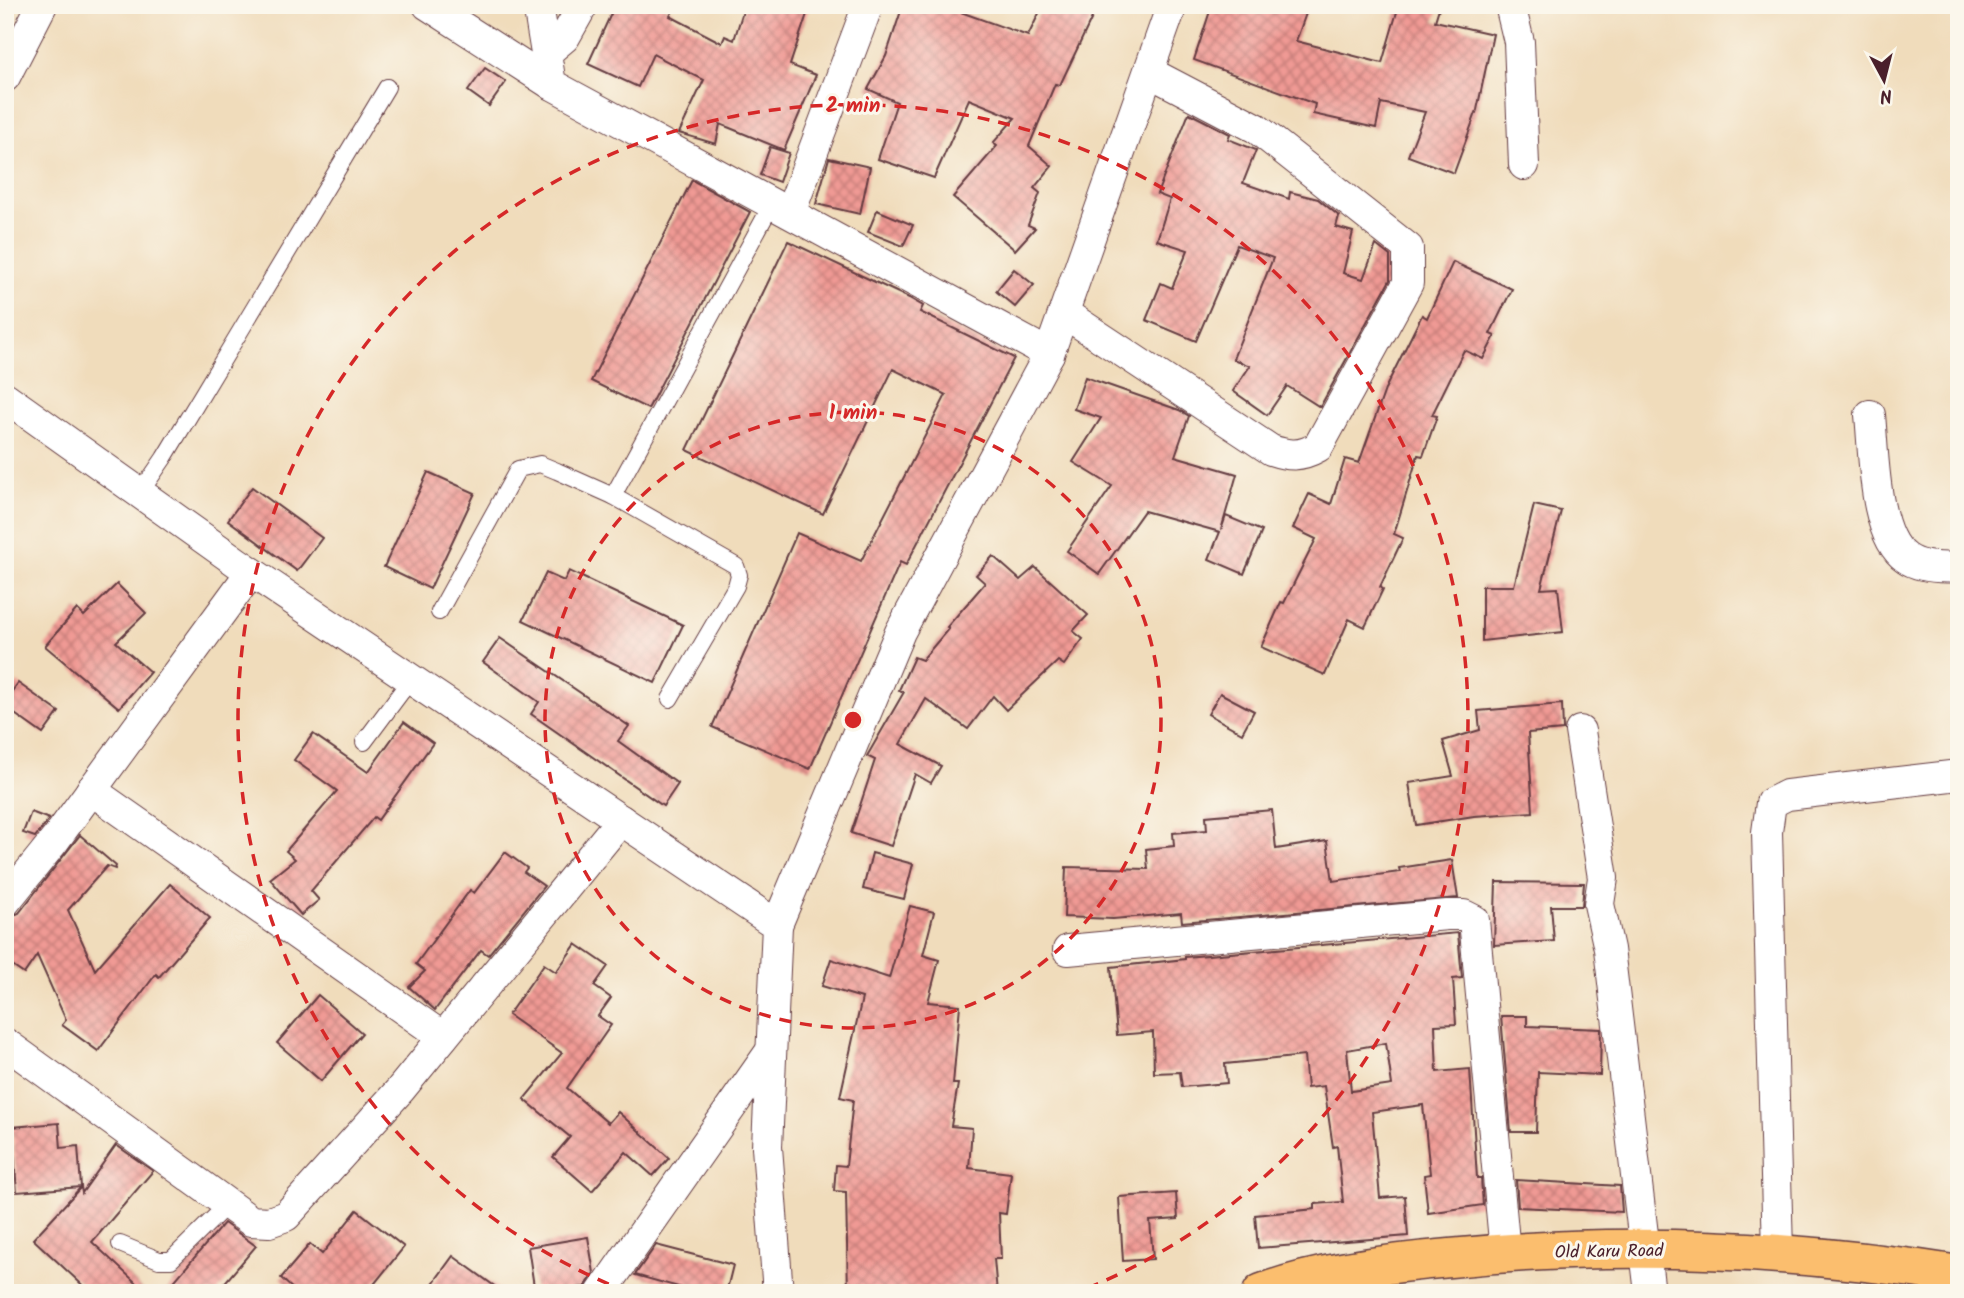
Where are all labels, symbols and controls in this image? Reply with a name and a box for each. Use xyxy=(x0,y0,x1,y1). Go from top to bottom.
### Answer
north arrow xyxy=(1848,46,1918,116)
text: N xyxy=(1878,79,1894,111)
text: 2 min xyxy=(826,90,880,123)
text: 1 min xyxy=(829,397,877,430)
centre of rings xyxy=(841,708,865,732)
street label: Old Karu Road xyxy=(1554,1237,1665,1268)

